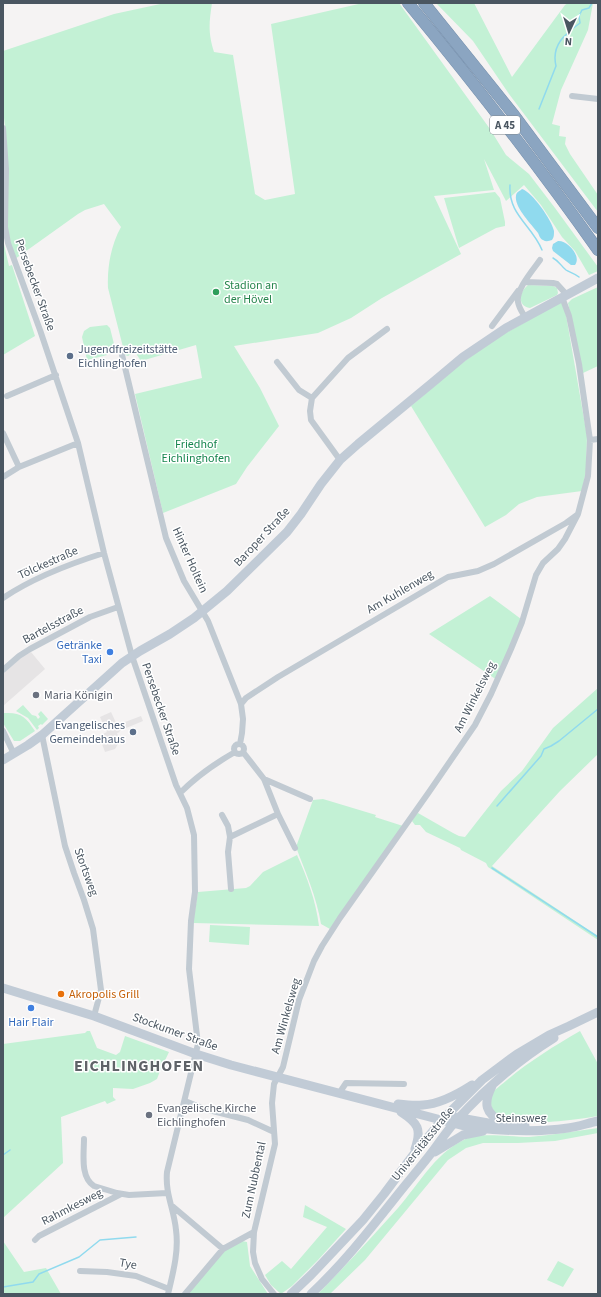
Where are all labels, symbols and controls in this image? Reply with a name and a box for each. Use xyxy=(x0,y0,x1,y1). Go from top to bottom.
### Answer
north arrow xyxy=(549,12,589,52)
text: N xyxy=(564,34,573,49)
road number: A 45 xyxy=(490,116,520,134)
street label: Persebecker Straße xyxy=(10,237,60,333)
place label: Stadion an der Hövel xyxy=(224,277,278,308)
marker: Stadion an der Hövel xyxy=(211,287,221,297)
place label: Jugendfreizeitstätte Eichlinghofen xyxy=(78,341,178,372)
marker: Jugendfreizeitstätte Eichlinghofen xyxy=(65,351,75,361)
park label: Friedhof Eichlinghofen xyxy=(162,436,230,467)
street label: Baroper Straße xyxy=(230,503,294,571)
street label: Hinter Holtein xyxy=(168,524,212,596)
street label: Tölckestraße xyxy=(15,542,81,584)
street label: Am Kuhlenweg xyxy=(363,566,437,618)
street label: Bartelsstraße xyxy=(19,602,87,648)
place label: Getränke Taxi xyxy=(57,637,102,668)
marker: Getränke Taxi xyxy=(105,647,115,657)
street label: Am Winkelsweg xyxy=(450,658,500,736)
street label: Persebecker Straße xyxy=(137,660,185,758)
place label: Maria Königin xyxy=(44,687,113,704)
marker: Maria Königin xyxy=(31,690,41,700)
place label: Evangelisches Gemeindehaus xyxy=(49,717,125,748)
marker: Evangelisches Gemeindehaus xyxy=(128,727,138,737)
street label: Stortsweg xyxy=(69,846,103,898)
street label: Am Winkelsweg xyxy=(267,976,305,1056)
place label: Akropolis Grill xyxy=(69,986,139,1003)
marker: Akropolis Grill xyxy=(56,989,66,999)
marker: Hair Flair xyxy=(26,1003,36,1013)
street label: Stockumer Straße xyxy=(130,1009,220,1055)
place label: Hair Flair xyxy=(8,1014,55,1031)
district label: EICHLINGHOFEN xyxy=(74,1055,204,1077)
place label: Evangelische Kirche Eichlinghofen xyxy=(157,1100,256,1131)
street label: Universitätsstraße xyxy=(388,1103,458,1185)
marker: Evangelische Kirche Eichlinghofen xyxy=(144,1110,154,1120)
street label: Steinsweg xyxy=(496,1110,546,1127)
street label: Zum Nubbental xyxy=(238,1140,270,1220)
street label: Rahmkesweg xyxy=(39,1184,105,1230)
street label: Tye xyxy=(118,1254,138,1274)

